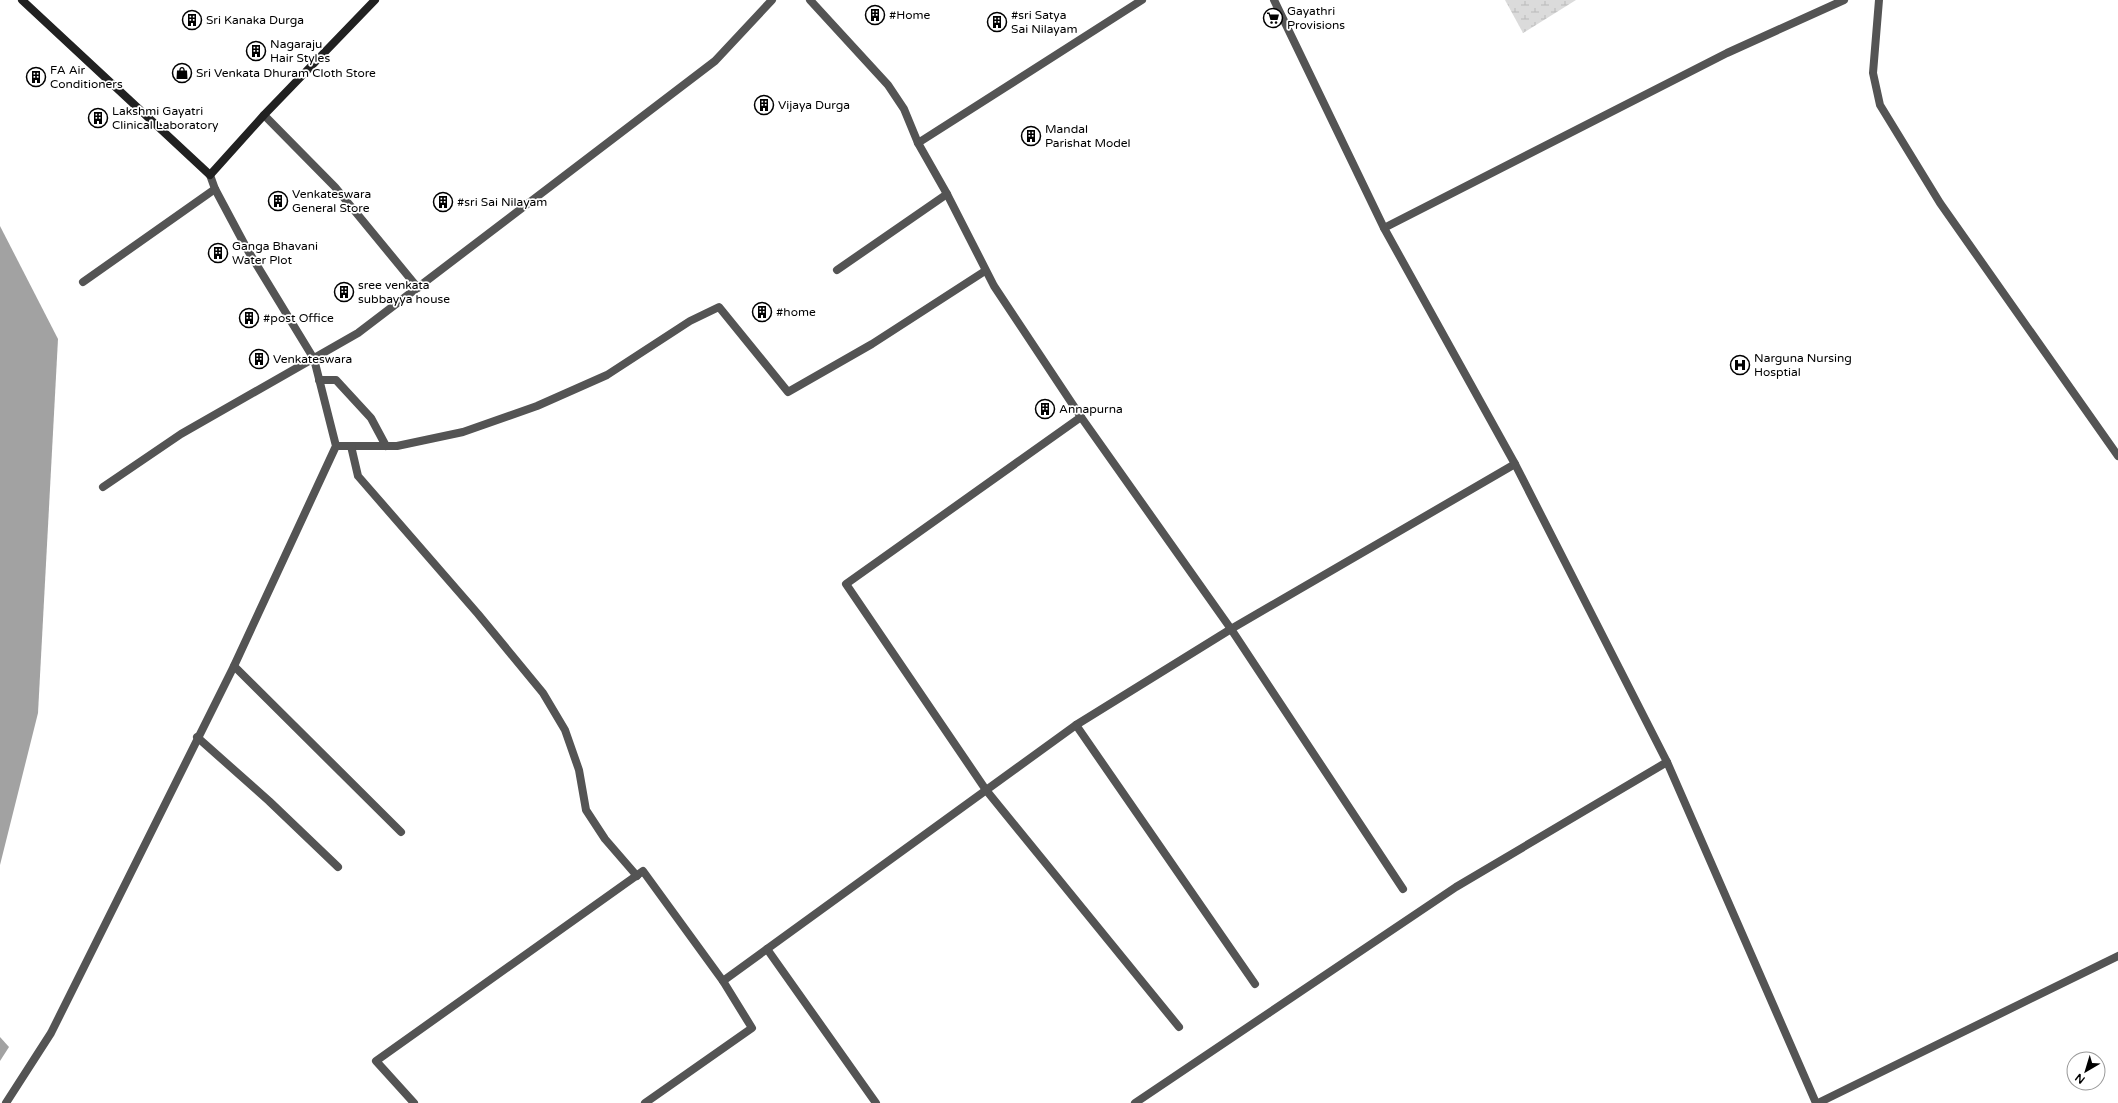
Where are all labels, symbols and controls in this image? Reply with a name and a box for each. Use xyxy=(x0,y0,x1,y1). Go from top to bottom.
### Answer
building icon: #Home xyxy=(864,4,886,26)
place label: Gayathri Provisions xyxy=(1287,4,1345,32)
supermarket icon: Gayathri Provisions xyxy=(1262,7,1284,29)
place label: #Home xyxy=(889,8,931,22)
place label: #sri Satya Sai Nilayam xyxy=(1011,8,1078,36)
building icon: Sri Kanaka Durga xyxy=(181,9,203,31)
building icon: #sri Satya Sai Nilayam xyxy=(986,11,1008,33)
place label: Sri Kanaka Durga xyxy=(206,13,304,27)
place label: Nagaraju Hair Styles xyxy=(270,37,330,65)
building icon: Nagaraju Hair Styles xyxy=(245,40,267,62)
shop icon: Sri Venkata Dhuram Cloth Store xyxy=(171,62,193,84)
place label: FA Air Conditioners xyxy=(50,63,123,91)
building icon: FA Air Conditioners xyxy=(25,66,47,88)
place label: Sri Venkata Dhuram Cloth Store xyxy=(196,66,376,80)
building icon: Vijaya Durga xyxy=(753,94,775,116)
place label: Vijaya Durga xyxy=(778,98,850,112)
place label: Lakshmi Gayatri Clinical Laboratory xyxy=(112,104,219,132)
building icon: Lakshmi Gayatri Clinical Laboratory xyxy=(87,107,109,129)
place label: Mandal Parishat Model xyxy=(1045,122,1131,150)
building icon: Mandal Parishat Model xyxy=(1020,125,1042,147)
place label: Venkateswara General Store xyxy=(292,187,371,215)
building icon: Venkateswara General Store xyxy=(267,190,289,212)
building icon: #sri Sai Nilayam xyxy=(432,191,454,213)
place label: #sri Sai Nilayam xyxy=(457,195,547,209)
place label: Ganga Bhavani Water Plot xyxy=(232,239,318,267)
building icon: Ganga Bhavani Water Plot xyxy=(207,242,229,264)
place label: sree venkata subbayya house xyxy=(358,278,450,306)
building icon: sree venkata subbayya house xyxy=(333,281,355,303)
building icon: #home xyxy=(751,301,773,323)
place label: #home xyxy=(776,305,816,319)
building icon: #post Office xyxy=(238,307,260,329)
place label: #post Office xyxy=(263,311,334,325)
building icon: Venkateswara xyxy=(248,348,270,370)
place label: Narguna Nursing Hosptial xyxy=(1754,351,1852,379)
place label: Venkateswara xyxy=(273,352,352,366)
hospital icon: Narguna Nursing Hosptial xyxy=(1729,354,1751,376)
building icon: Annapurna xyxy=(1034,398,1056,420)
place label: Annapurna xyxy=(1059,402,1123,416)
north arrow xyxy=(2066,1051,2106,1091)
text: N xyxy=(2073,1071,2088,1086)

